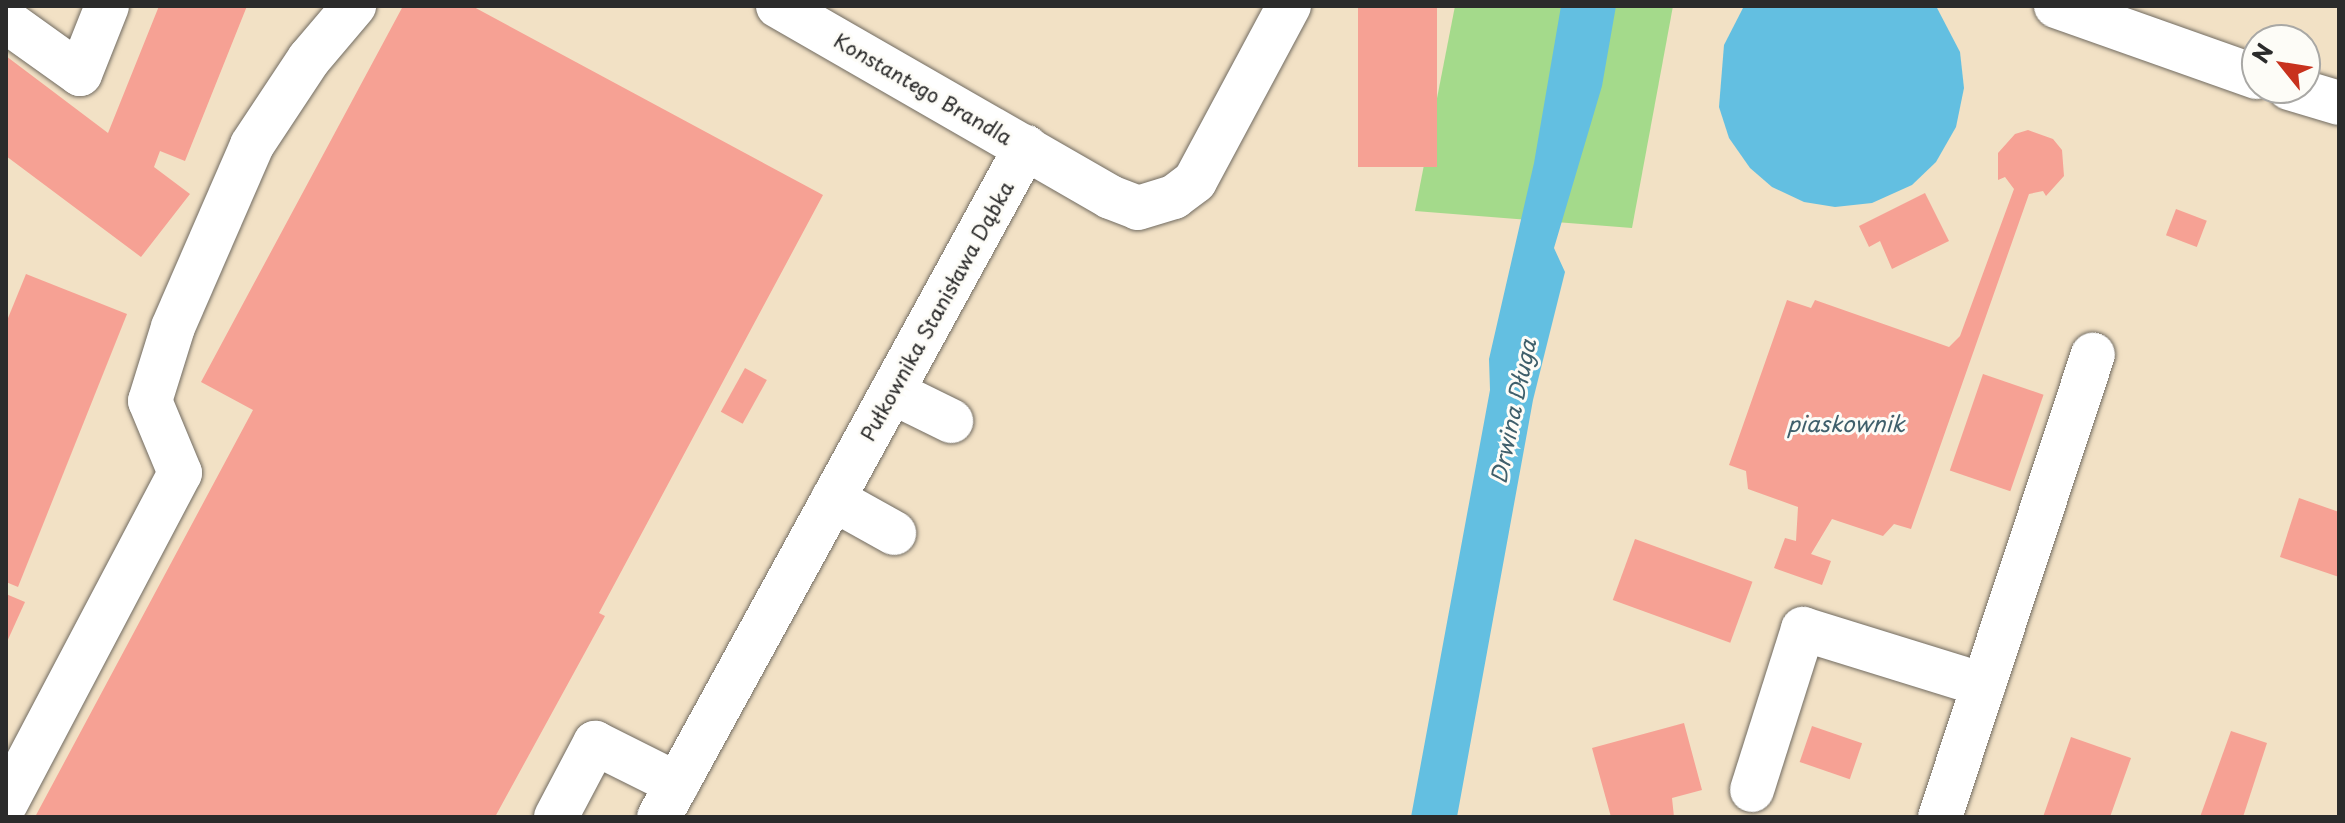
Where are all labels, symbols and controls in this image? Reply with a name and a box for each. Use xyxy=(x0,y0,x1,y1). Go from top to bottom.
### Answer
north arrow xyxy=(2241,24,2321,104)
street label: Konstantego Brandla xyxy=(829,28,1017,150)
text: N xyxy=(2243,37,2280,69)
street label: Pułkownika Stanisława Dąbka xyxy=(855,176,1019,446)
water label: Drwina Długa xyxy=(1484,337,1540,485)
water label: piaskownik xyxy=(1787,410,1905,436)

